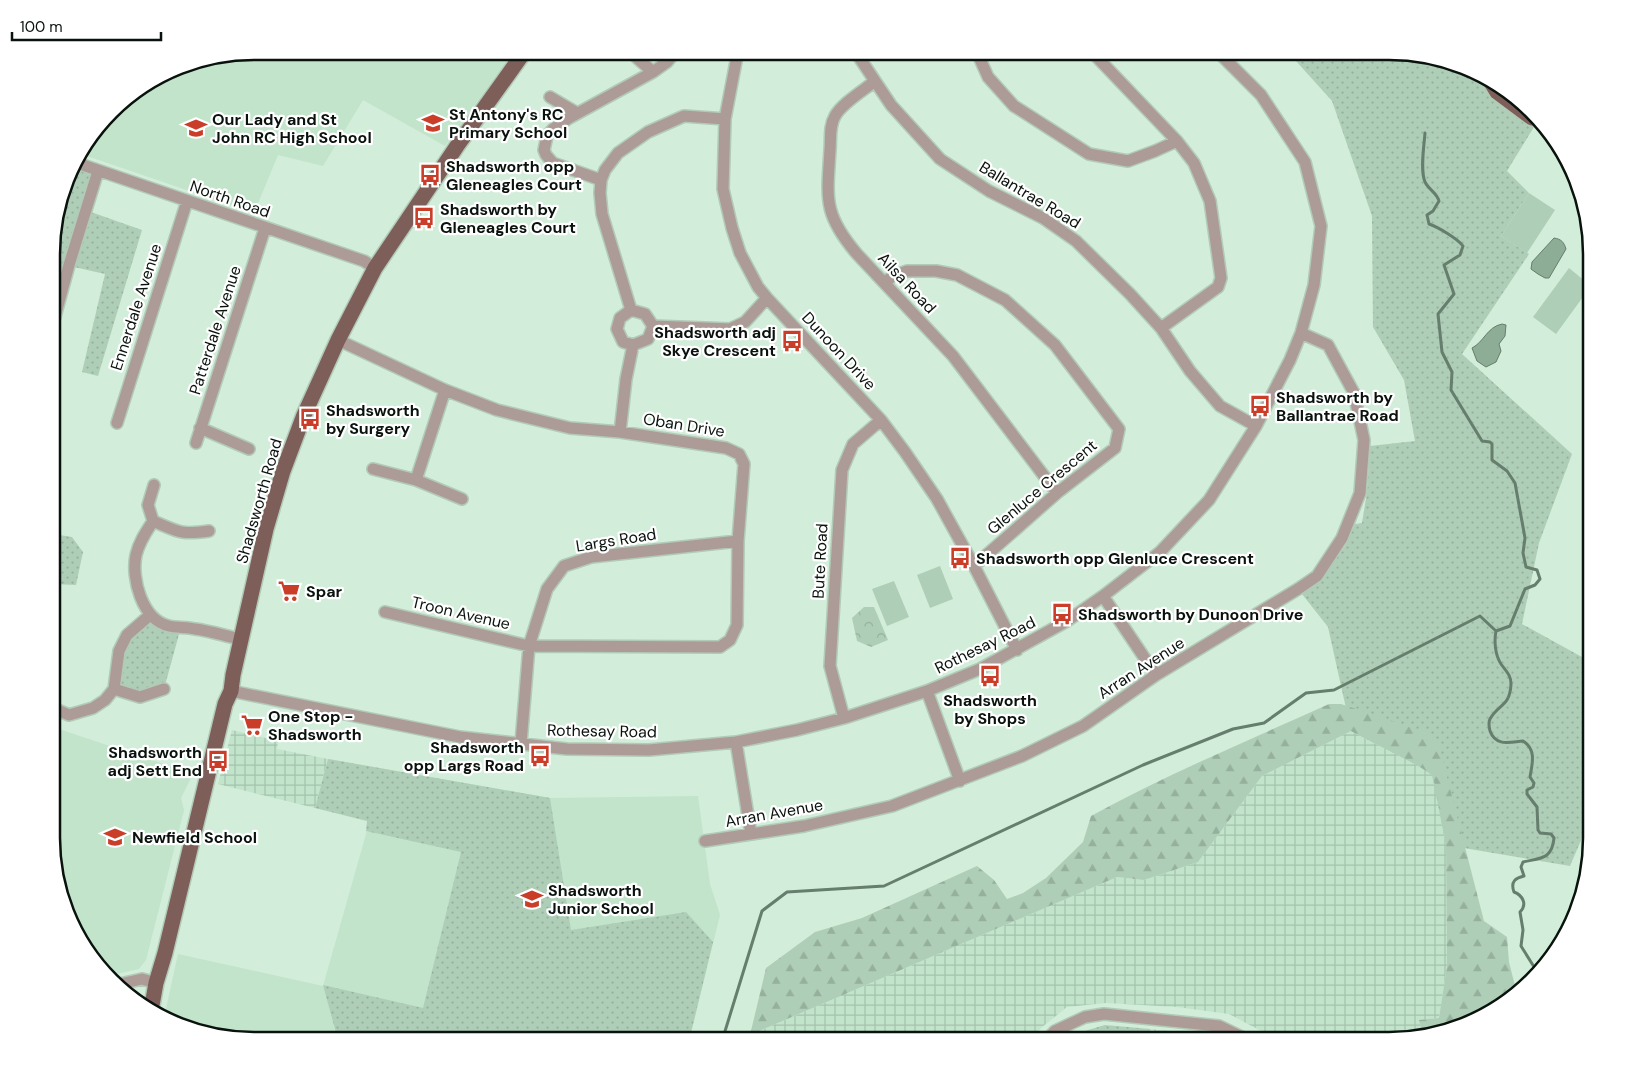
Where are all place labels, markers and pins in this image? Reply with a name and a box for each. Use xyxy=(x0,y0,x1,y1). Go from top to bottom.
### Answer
place label: St Antony's RC Primary School xyxy=(449,104,567,143)
place label: Our Lady and St John RC High School xyxy=(212,109,372,148)
school or university icon: St Antony's RC Primary School xyxy=(420,110,446,136)
school or university icon: Our Lady and St John RC High School xyxy=(183,115,209,141)
place label: Shadsworth opp Gleneagles Court xyxy=(446,156,582,195)
bus stop icon: Shadsworth opp Gleneagles Court xyxy=(417,162,443,188)
place label: Shadsworth by Gleneagles Court xyxy=(440,199,576,238)
bus stop icon: Shadsworth by Gleneagles Court xyxy=(411,205,437,231)
place label: Shadsworth adj Skye Crescent xyxy=(654,322,776,361)
bus stop icon: Shadsworth adj Skye Crescent xyxy=(779,328,805,354)
place label: Shadsworth by Ballantrae Road xyxy=(1276,387,1399,426)
bus stop icon: Shadsworth by Ballantrae Road xyxy=(1247,393,1273,419)
place label: Shadsworth by Surgery xyxy=(326,400,420,439)
bus stop icon: Shadsworth by Surgery xyxy=(297,406,323,432)
bus stop icon: Shadsworth opp Glenluce Crescent xyxy=(947,545,973,571)
place label: Shadsworth opp Glenluce Crescent xyxy=(976,548,1254,569)
supermarket icon: Spar xyxy=(276,578,302,604)
place label: Spar xyxy=(306,581,343,602)
bus stop icon: Shadsworth by Dunoon Drive xyxy=(1049,601,1075,627)
place label: Shadsworth by Dunoon Drive xyxy=(1078,604,1303,625)
bus stop icon: Shadsworth by Shops xyxy=(977,663,1003,689)
place label: Shadsworth by Shops xyxy=(943,690,1037,729)
place label: One Stop - Shadsworth xyxy=(268,706,362,745)
supermarket icon: One Stop - Shadsworth xyxy=(239,712,265,738)
place label: Shadsworth opp Largs Road xyxy=(404,737,524,776)
place label: Shadsworth adj Sett End xyxy=(108,742,202,781)
bus stop icon: Shadsworth opp Largs Road xyxy=(527,743,553,769)
bus stop icon: Shadsworth adj Sett End xyxy=(205,748,231,774)
school or university icon: Newfield School xyxy=(102,824,128,850)
place label: Newfield School xyxy=(132,827,257,848)
place label: Shadsworth Junior School xyxy=(548,880,654,919)
school or university icon: Shadsworth Junior School xyxy=(519,886,545,912)

